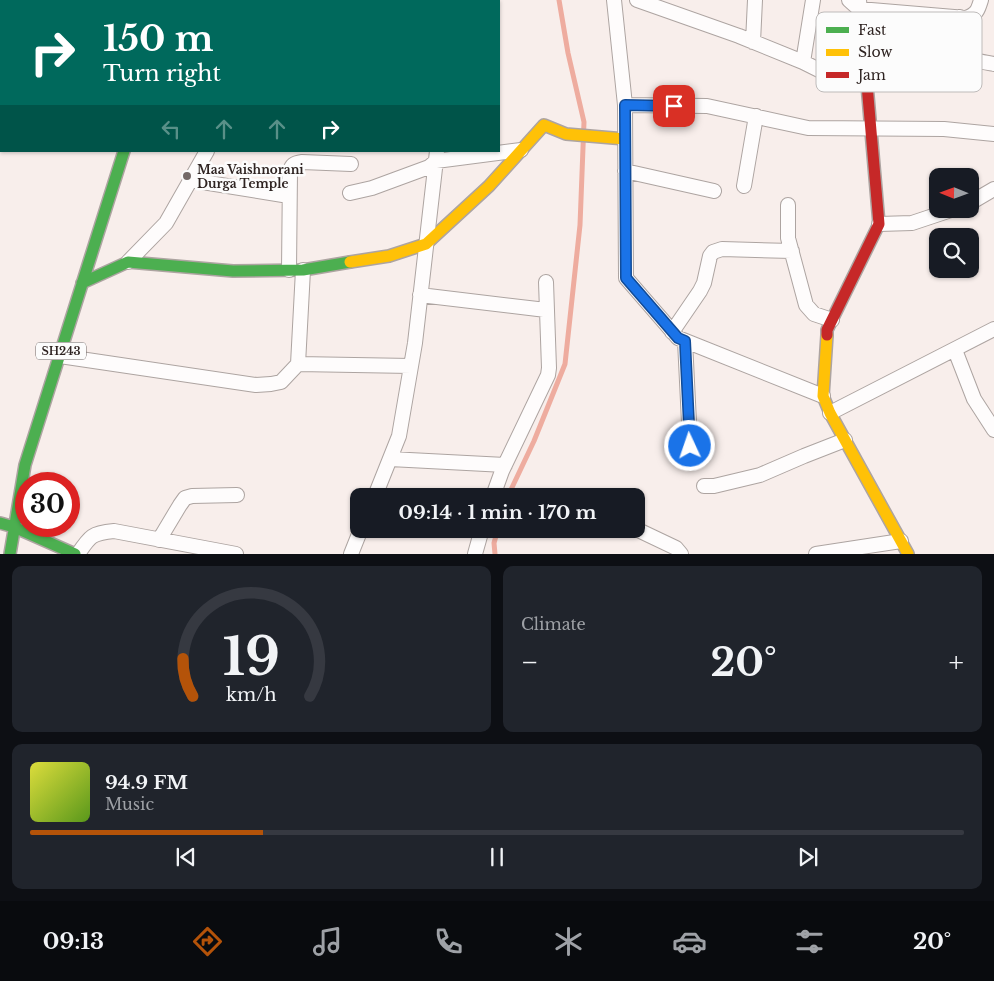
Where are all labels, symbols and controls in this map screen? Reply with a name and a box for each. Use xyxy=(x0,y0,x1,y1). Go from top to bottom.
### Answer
legend xyxy=(816,12,982,92)
text: 150 m xyxy=(103,17,214,60)
icon: right xyxy=(20,20,85,85)
text: Fast xyxy=(858,21,887,39)
text: Slow xyxy=(858,43,892,61)
text: Turn right xyxy=(103,60,221,87)
text: Jam xyxy=(856,66,886,84)
pin xyxy=(653,85,695,127)
icon: arrive xyxy=(660,92,688,120)
icon: left xyxy=(157,115,185,143)
icon: ahead xyxy=(210,115,238,143)
icon: ahead xyxy=(263,115,291,143)
icon: right xyxy=(316,115,344,143)
place label: Maa Vaishnorani Durga Temple xyxy=(197,162,304,191)
north arrow xyxy=(929,168,979,218)
map controls xyxy=(929,168,979,278)
marker: Maa Vaishnorani Durga Temple xyxy=(181,170,193,182)
button: search xyxy=(929,228,979,278)
road number: SH243 xyxy=(36,342,86,360)
position arrow xyxy=(663,419,715,471)
speed limit sign: 30 xyxy=(15,472,80,537)
text: 09:14 · 1 min · 170 m xyxy=(399,501,596,524)
text: Climate xyxy=(521,614,586,634)
text: 19 xyxy=(223,625,280,689)
text: 20° xyxy=(711,639,777,686)
text: − xyxy=(521,645,539,680)
text: + xyxy=(949,645,964,680)
text: km/h xyxy=(226,684,277,706)
text: 94.9 FM xyxy=(105,771,188,794)
text: Music xyxy=(105,794,154,814)
icon: previous xyxy=(172,843,200,871)
icon: pause xyxy=(483,843,511,871)
icon: next xyxy=(794,843,822,871)
icon: directions xyxy=(190,924,225,959)
icon: music xyxy=(310,924,345,959)
icon: phone xyxy=(431,924,466,959)
icon: climate xyxy=(551,924,586,959)
icon: car xyxy=(672,924,707,959)
icon: filters xyxy=(792,924,827,959)
text: 09:13 xyxy=(43,928,104,955)
text: 20° xyxy=(913,928,951,955)

